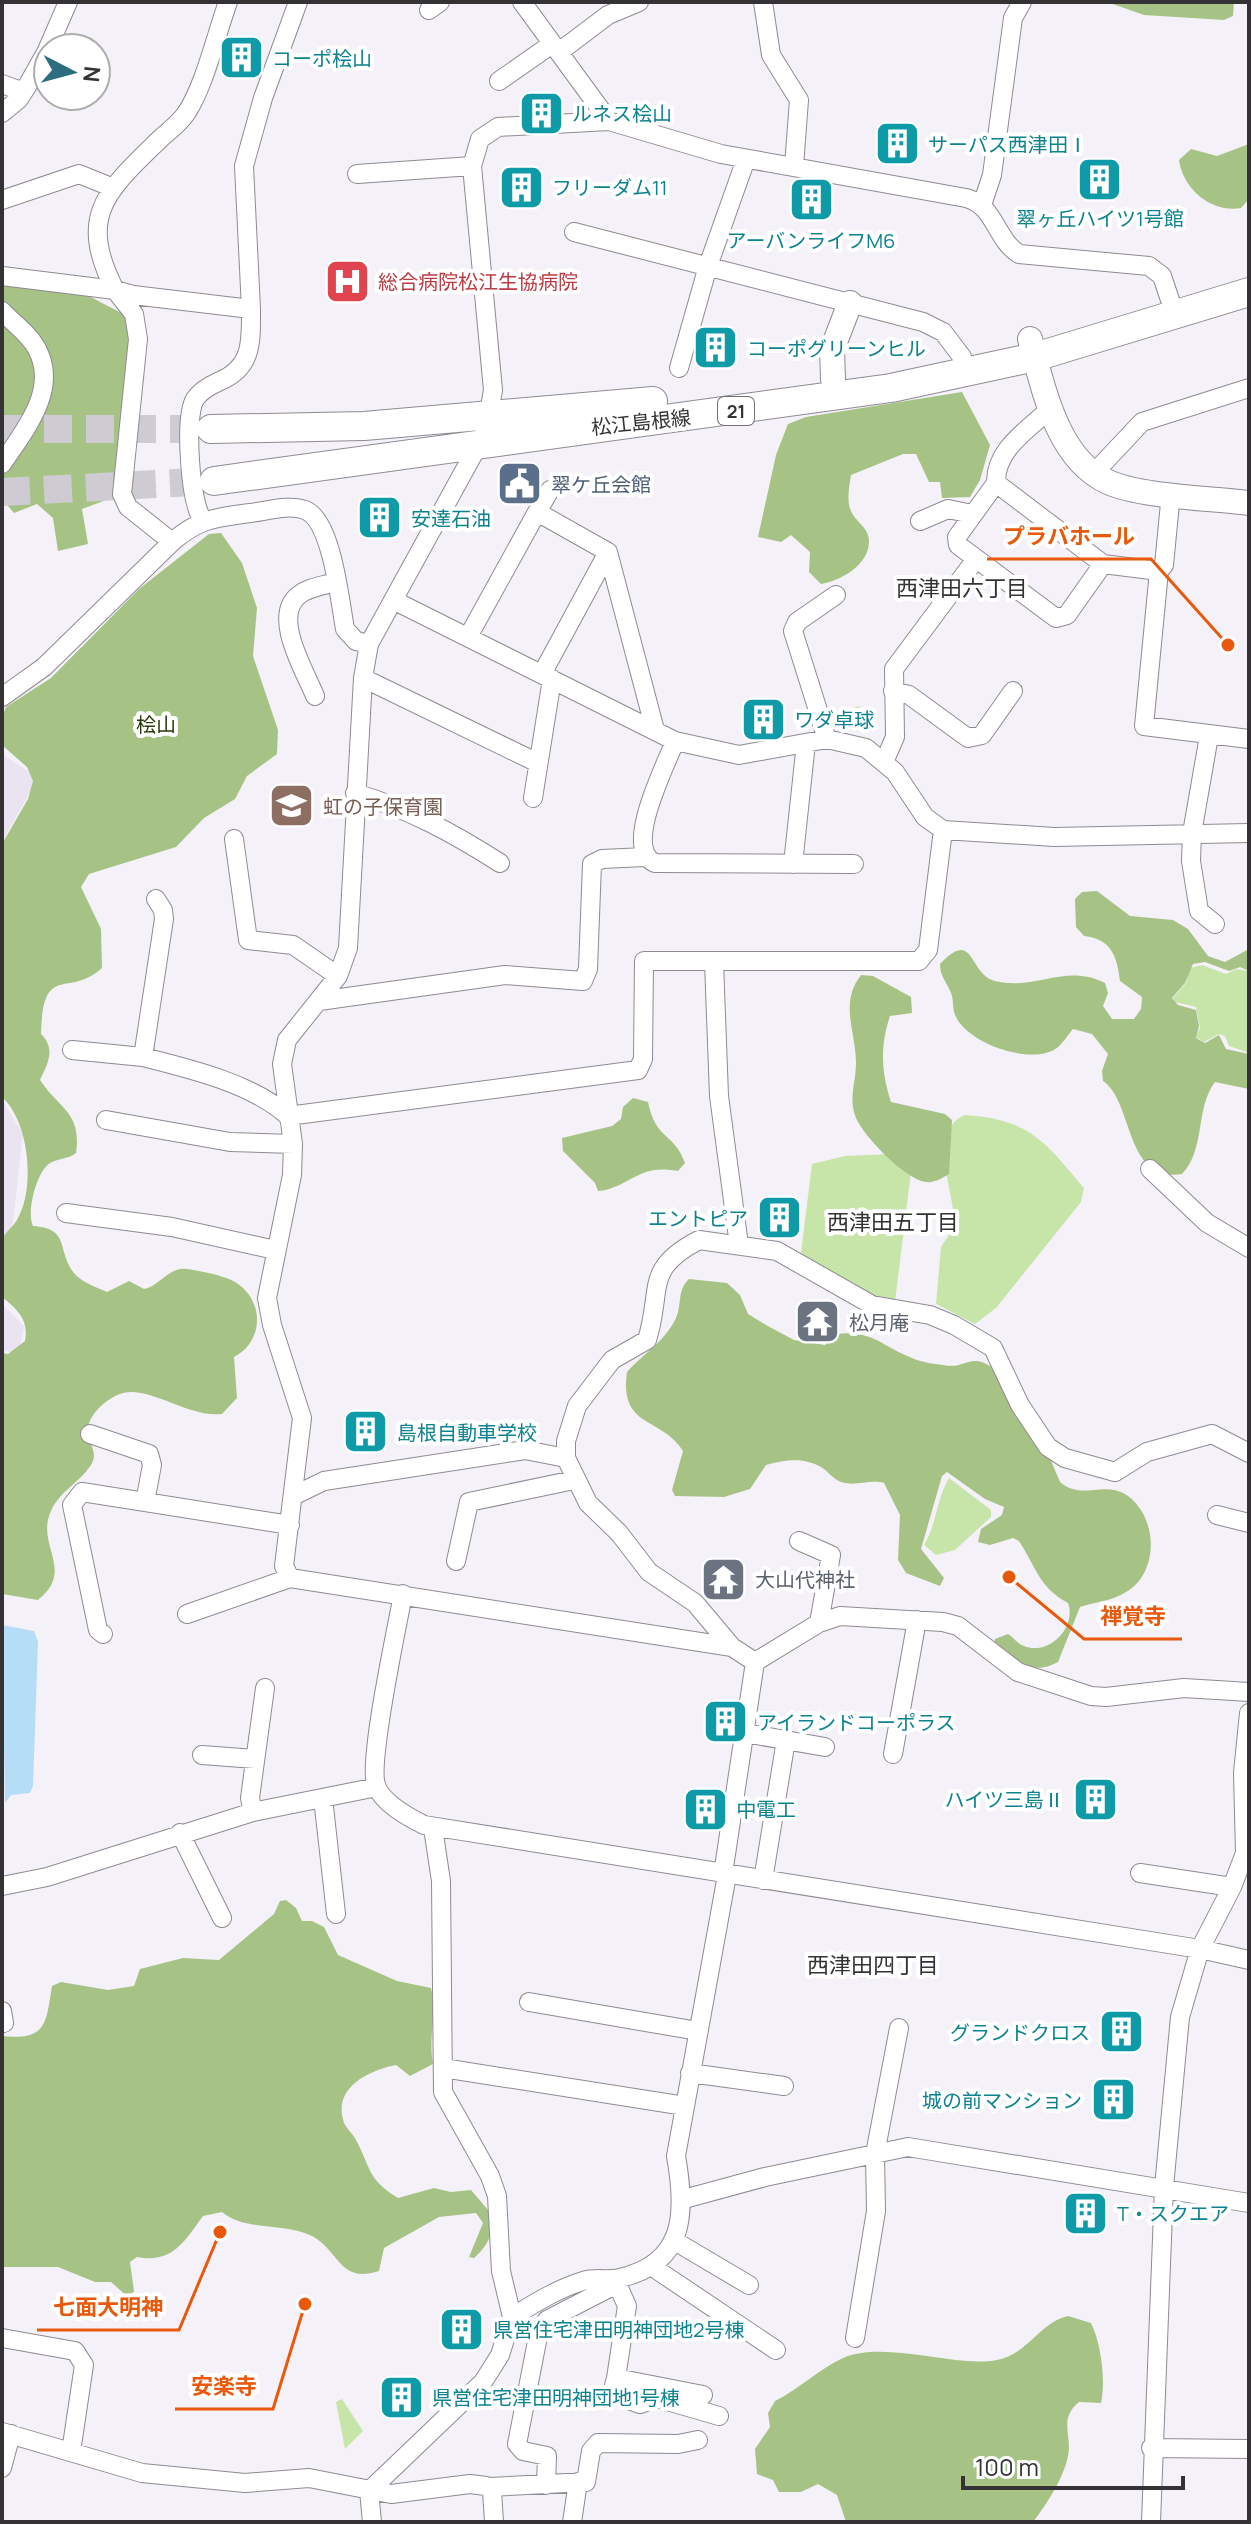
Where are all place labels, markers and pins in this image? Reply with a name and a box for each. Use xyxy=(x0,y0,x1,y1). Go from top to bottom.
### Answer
building icon: コーポ桧山 xyxy=(217,34,265,82)
place label: コーポ桧山 xyxy=(272,45,372,72)
building icon: ルネス桧山 xyxy=(517,89,565,137)
place label: ルネス桧山 xyxy=(572,100,672,127)
building icon: サーパス西津田Ⅰ xyxy=(873,120,921,168)
place label: サーパス西津田Ⅰ xyxy=(928,131,1088,158)
building icon: 翠ヶ丘ハイツ1号館 xyxy=(1076,155,1124,203)
building icon: フリーダム11 xyxy=(497,163,545,211)
place label: フリーダム11 xyxy=(552,174,668,201)
building icon: アーバンライフM6 xyxy=(787,176,835,224)
place label: 翠ヶ丘ハイツ1号館 xyxy=(1016,205,1184,232)
place label: アーバンライフM6 xyxy=(727,227,895,254)
hospital icon: 総合病院松江生協病院 xyxy=(323,257,371,305)
place label: 総合病院松江生協病院 xyxy=(378,268,578,295)
building icon: コーポグリーンヒル xyxy=(692,324,740,372)
place label: コーポグリーンヒル xyxy=(747,335,926,362)
public building icon: 翠ケ丘会館 xyxy=(496,460,544,508)
place label: 翠ケ丘会館 xyxy=(551,471,651,498)
building icon: 安達石油 xyxy=(356,494,404,542)
place label: 安達石油 xyxy=(411,505,491,532)
callout: プラバホール xyxy=(987,513,1151,559)
building icon: ワダ卓球 xyxy=(739,695,787,743)
place label: ワダ卓球 xyxy=(794,706,874,733)
school or university icon: 虹の子保育園 xyxy=(268,782,316,830)
place label: 虹の子保育園 xyxy=(323,793,443,820)
building icon: エントピア xyxy=(755,1194,803,1242)
place label: エントピア xyxy=(648,1205,748,1232)
temple icon: 松月庵 xyxy=(794,1298,842,1346)
place label: 松月庵 xyxy=(849,1309,909,1336)
building icon: 島根自動車学校 xyxy=(342,1408,390,1456)
place label: 島根自動車学校 xyxy=(397,1419,537,1446)
temple icon: 大山代神社 xyxy=(700,1555,748,1603)
place label: 大山代神社 xyxy=(755,1566,855,1593)
callout: 禅覚寺 xyxy=(1084,1593,1182,1639)
building icon: アイランドコーポラス xyxy=(702,1698,750,1746)
place label: アイランドコーポラス xyxy=(757,1709,956,1736)
building icon: ハイツ三島Ⅱ xyxy=(1071,1775,1119,1823)
building icon: 中電工 xyxy=(681,1785,729,1833)
place label: ハイツ三島Ⅱ xyxy=(944,1786,1064,1813)
place label: 中電工 xyxy=(736,1796,796,1823)
building icon: グランドクロス xyxy=(1097,2008,1145,2056)
place label: グランドクロス xyxy=(950,2019,1090,2046)
building icon: 城の前マンション xyxy=(1089,2076,1137,2124)
place label: 城の前マンション xyxy=(922,2087,1082,2114)
building icon: T・スクエア xyxy=(1062,2189,1110,2237)
place label: T・スクエア xyxy=(1117,2200,1229,2227)
callout: 七面大明神 xyxy=(37,2284,179,2330)
building icon: 県営住宅津田明神団地2号棟 xyxy=(438,2305,486,2353)
place label: 県営住宅津田明神団地2号棟 xyxy=(493,2316,744,2343)
callout: 安楽寺 xyxy=(175,2363,273,2409)
building icon: 県営住宅津田明神団地1号棟 xyxy=(377,2373,425,2421)
place label: 県営住宅津田明神団地1号棟 xyxy=(432,2384,680,2411)

